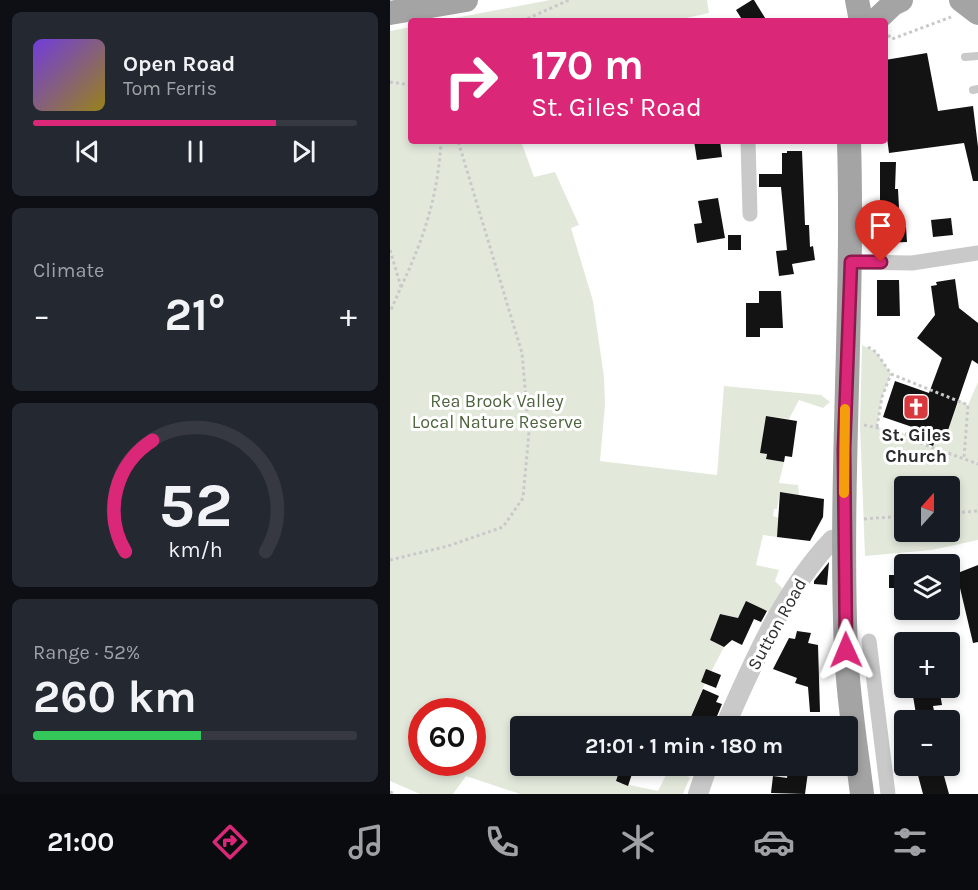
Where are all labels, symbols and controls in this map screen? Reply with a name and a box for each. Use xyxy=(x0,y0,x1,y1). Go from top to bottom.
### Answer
text: 170 m xyxy=(531,40,644,90)
icon: right xyxy=(432,42,510,120)
text: Open Road xyxy=(123,51,235,77)
text: Tom Ferris xyxy=(123,77,217,100)
text: St. Giles' Road xyxy=(531,91,702,123)
icon: previous xyxy=(71,135,104,168)
icon: pause xyxy=(179,135,212,168)
icon: next xyxy=(287,135,320,168)
pin xyxy=(855,200,906,262)
icon: arrive xyxy=(864,209,897,242)
text: Climate xyxy=(33,259,104,282)
text: 21° xyxy=(165,289,225,341)
text: − xyxy=(33,296,50,334)
text: + xyxy=(340,296,357,334)
park label: Rea Brook Valley Local Nature Reserve xyxy=(412,390,582,433)
church icon: St. Giles Church xyxy=(901,392,931,422)
place label: St. Giles Church xyxy=(881,424,951,467)
text: 52 xyxy=(158,469,232,542)
north arrow xyxy=(894,476,960,542)
map controls xyxy=(894,476,960,776)
text: km/h xyxy=(168,537,222,562)
button: layers xyxy=(894,554,960,620)
street label: Sutton Road xyxy=(743,574,811,674)
position arrow xyxy=(814,618,878,682)
button: + xyxy=(894,632,960,698)
text: Range · 52% xyxy=(33,641,140,664)
text: 260 km xyxy=(33,671,197,723)
speed limit sign: 60 xyxy=(408,698,486,776)
button: − xyxy=(894,710,960,776)
text: 21:01 · 1 min · 180 m xyxy=(585,733,783,759)
icon: directions xyxy=(209,821,251,863)
icon: music xyxy=(345,821,387,863)
icon: phone xyxy=(481,821,523,863)
icon: climate xyxy=(617,821,659,863)
icon: car xyxy=(753,821,795,863)
icon: filters xyxy=(889,821,931,863)
text: 21:00 xyxy=(47,826,114,858)

